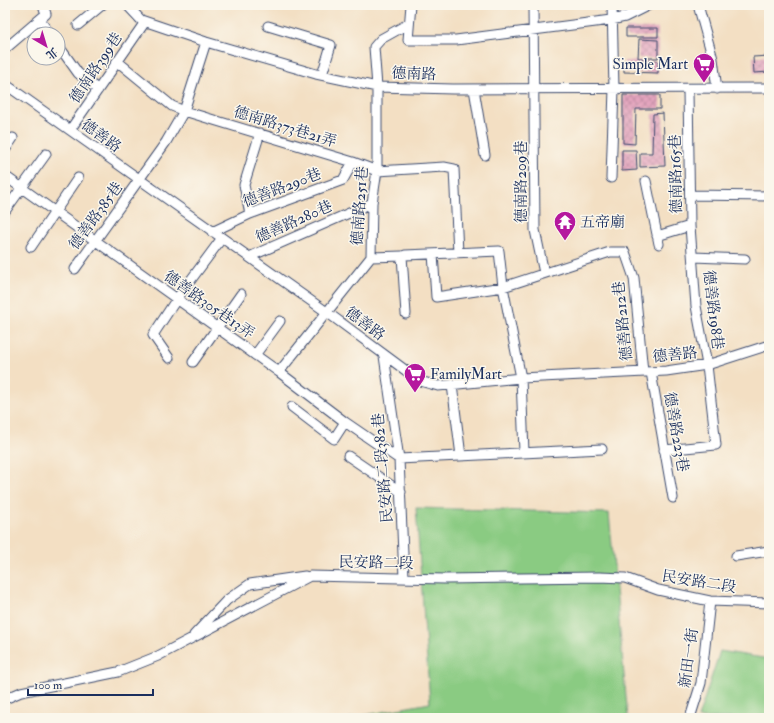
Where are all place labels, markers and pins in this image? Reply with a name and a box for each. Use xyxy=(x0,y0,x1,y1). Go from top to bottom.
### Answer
supermarket icon: Simple Mart xyxy=(691,51,717,84)
place label: Simple Mart xyxy=(612,55,688,75)
temple icon: 五帝廟 xyxy=(552,209,578,242)
place label: 五帝廟 xyxy=(580,213,625,232)
supermarket icon: FamilyMart xyxy=(402,361,428,394)
place label: FamilyMart xyxy=(430,365,502,384)

